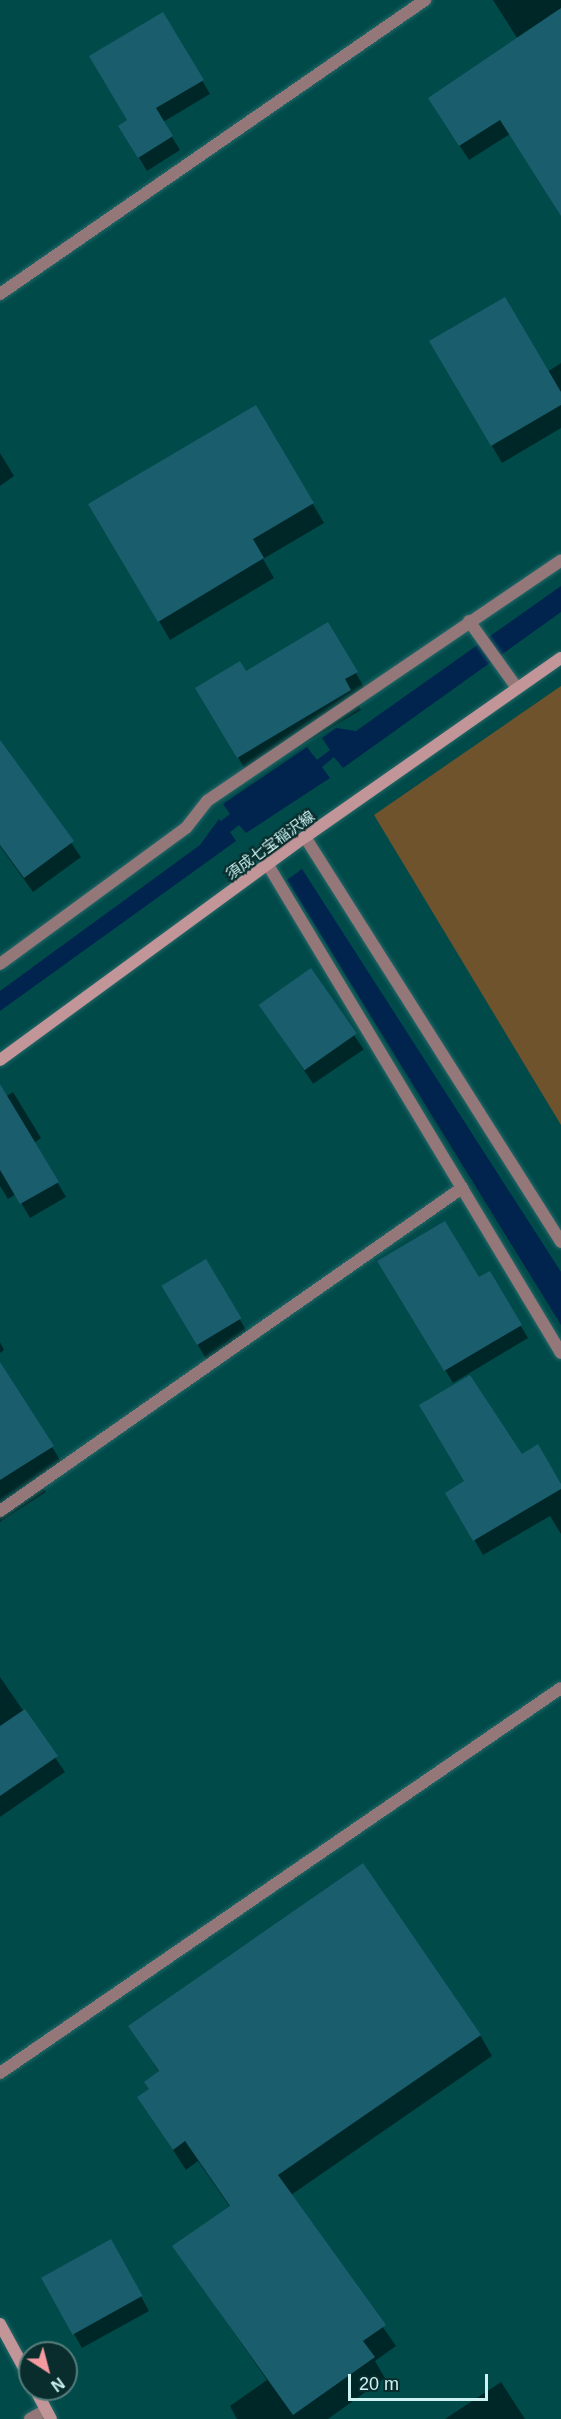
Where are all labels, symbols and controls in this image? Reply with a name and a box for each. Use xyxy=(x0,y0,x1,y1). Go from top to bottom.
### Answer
street label: 須成七宝稲沢線 xyxy=(222,807,318,883)
north arrow xyxy=(18,2341,78,2401)
scale bar xyxy=(351,2362,490,2400)
text: N xyxy=(48,2374,67,2395)
text: 20 m xyxy=(359,2374,399,2394)

